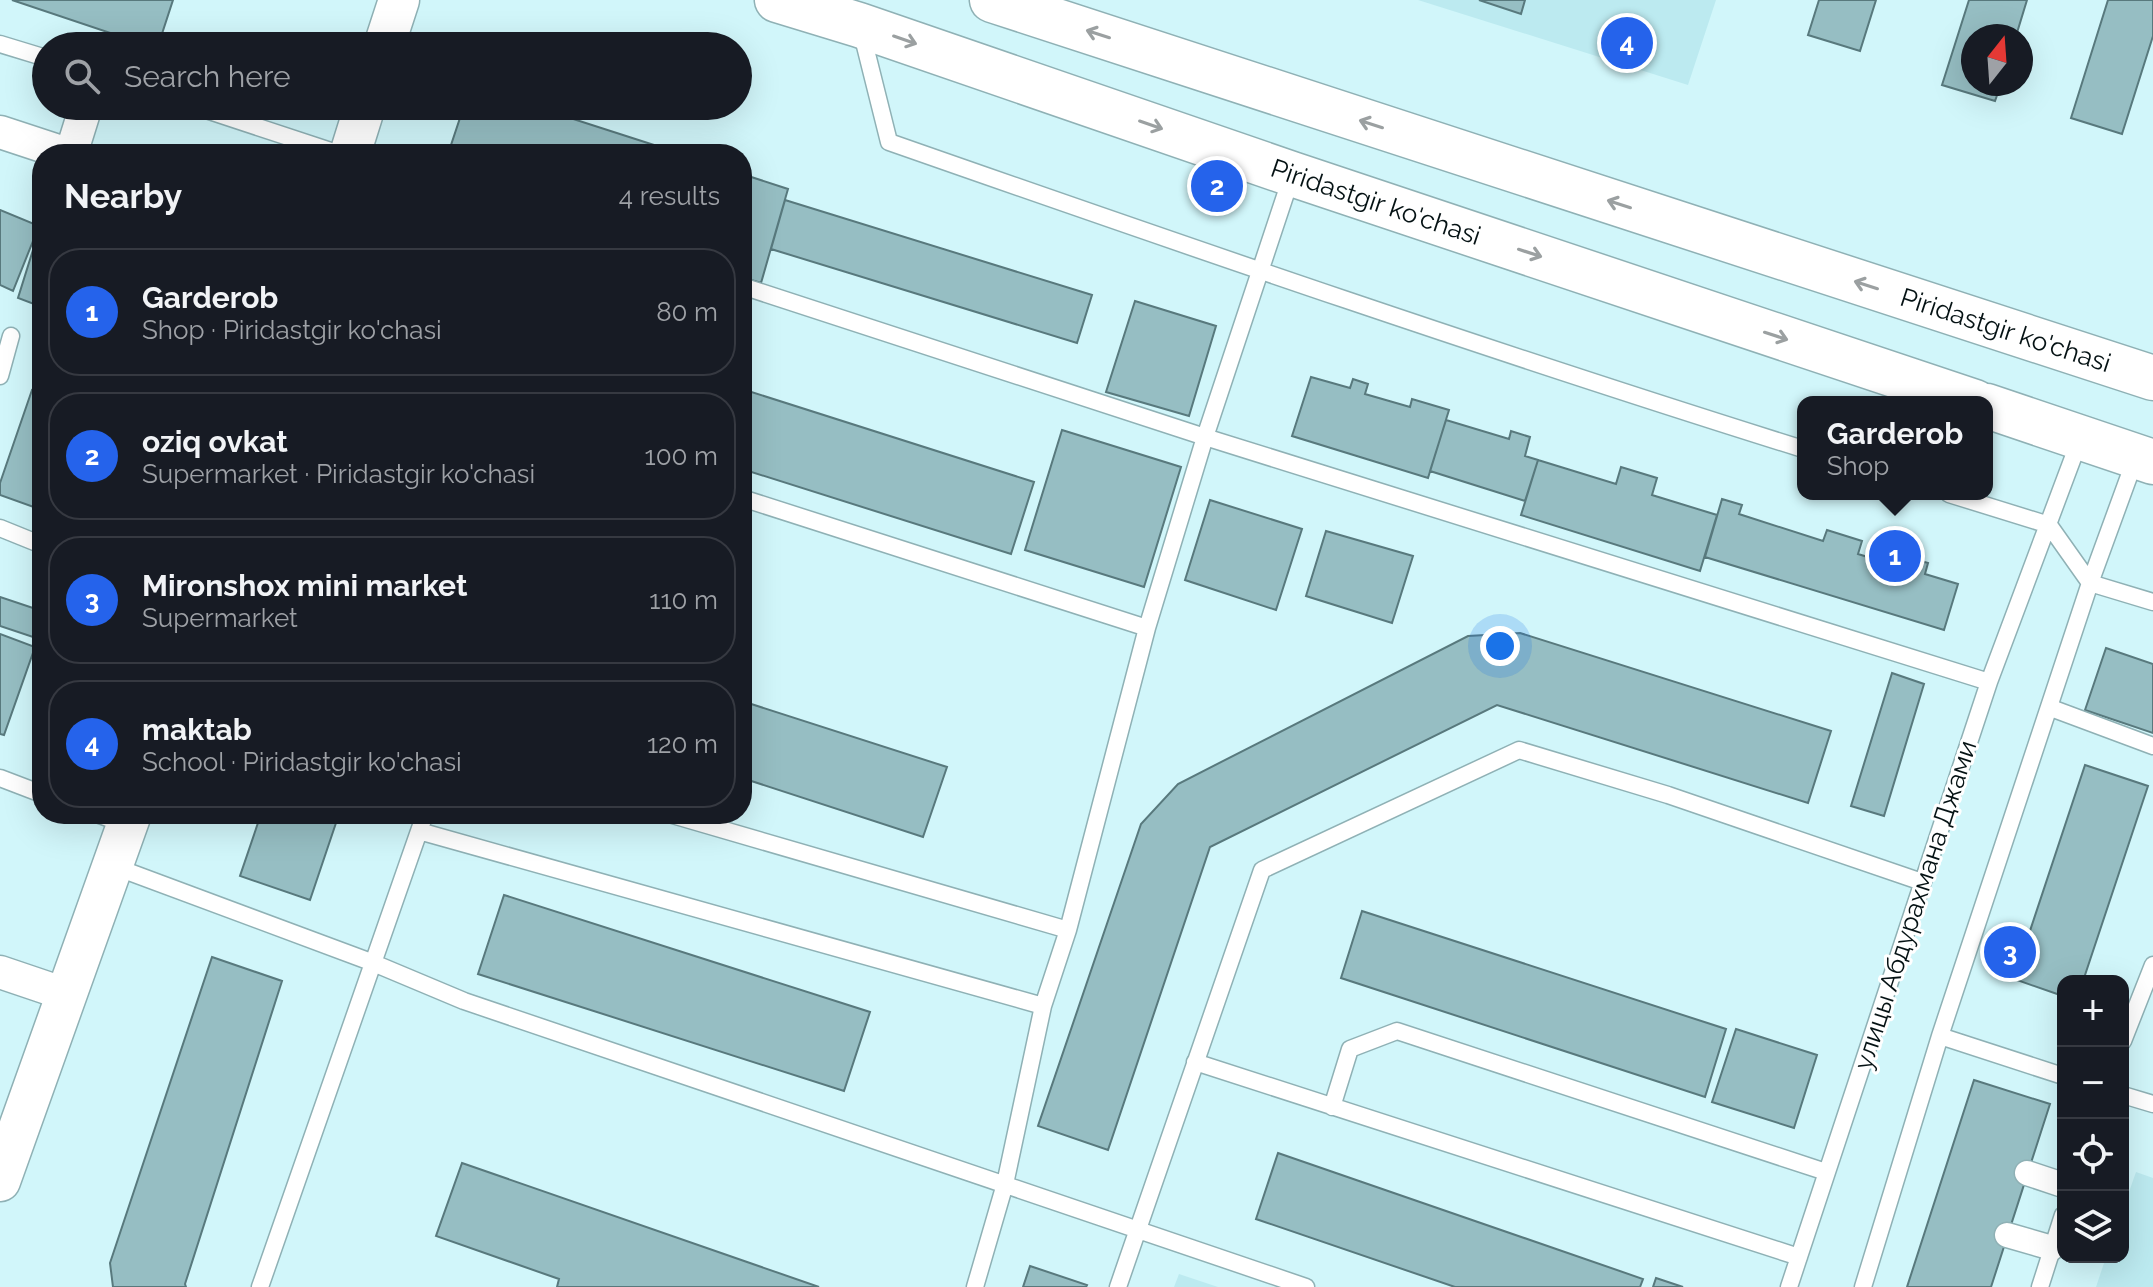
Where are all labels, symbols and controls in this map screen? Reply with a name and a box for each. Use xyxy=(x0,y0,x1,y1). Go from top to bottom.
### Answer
pin: 4 xyxy=(1601,13,1653,73)
north arrow xyxy=(1961,24,2033,96)
one-way arrow xyxy=(1085,26,1110,41)
search box xyxy=(32,32,752,120)
one-way arrow xyxy=(892,34,917,49)
icon: search xyxy=(60,54,104,98)
text: Search here xyxy=(124,59,291,94)
one-way arrow xyxy=(1359,115,1384,130)
one-way arrow xyxy=(1138,119,1163,134)
street label: Piridastgir ko'chasi xyxy=(1267,153,1485,251)
pin: 2 xyxy=(1191,156,1243,216)
text: Nearby xyxy=(64,176,182,216)
text: 4 results xyxy=(619,181,720,211)
one-way arrow xyxy=(1606,196,1632,211)
one-way arrow xyxy=(1517,247,1542,262)
one-way arrow xyxy=(1854,276,1879,291)
text: Garderob xyxy=(142,280,278,315)
street label: Piridastgir ko'chasi xyxy=(1897,282,2115,378)
text: 1 xyxy=(86,297,98,327)
text: 80 m xyxy=(656,297,718,327)
text: Shop · Piridastgir ko'chasi xyxy=(142,315,442,345)
one-way arrow xyxy=(1764,329,1789,344)
popup xyxy=(1797,396,1993,500)
text: Garderob xyxy=(1827,416,1963,451)
text: oziq ovkat xyxy=(142,424,288,459)
text: 2 xyxy=(85,441,99,471)
text: 100 m xyxy=(645,441,718,471)
text: Shop xyxy=(1827,451,1889,481)
text: Supermarket · Piridastgir ko'chasi xyxy=(142,459,535,489)
pin: 1 xyxy=(1869,526,1921,586)
text: Mironshox mini market xyxy=(142,568,467,603)
text: 3 xyxy=(85,585,99,615)
text: 110 m xyxy=(649,585,718,615)
text: Supermarket xyxy=(142,603,298,633)
your location xyxy=(1480,626,1520,666)
text: maktab xyxy=(142,712,252,747)
text: 4 xyxy=(85,729,99,759)
text: 120 m xyxy=(647,729,718,759)
street label: улицы Абдурахмана Джами xyxy=(1848,737,1982,1073)
text: School · Piridastgir ko'chasi xyxy=(142,747,462,777)
pin: 3 xyxy=(1984,922,2036,982)
map controls xyxy=(2057,975,2129,1263)
button: + xyxy=(2057,975,2129,1047)
button: − xyxy=(2057,1047,2129,1119)
button: locate xyxy=(2057,1119,2129,1191)
button: layers xyxy=(2057,1191,2129,1263)

